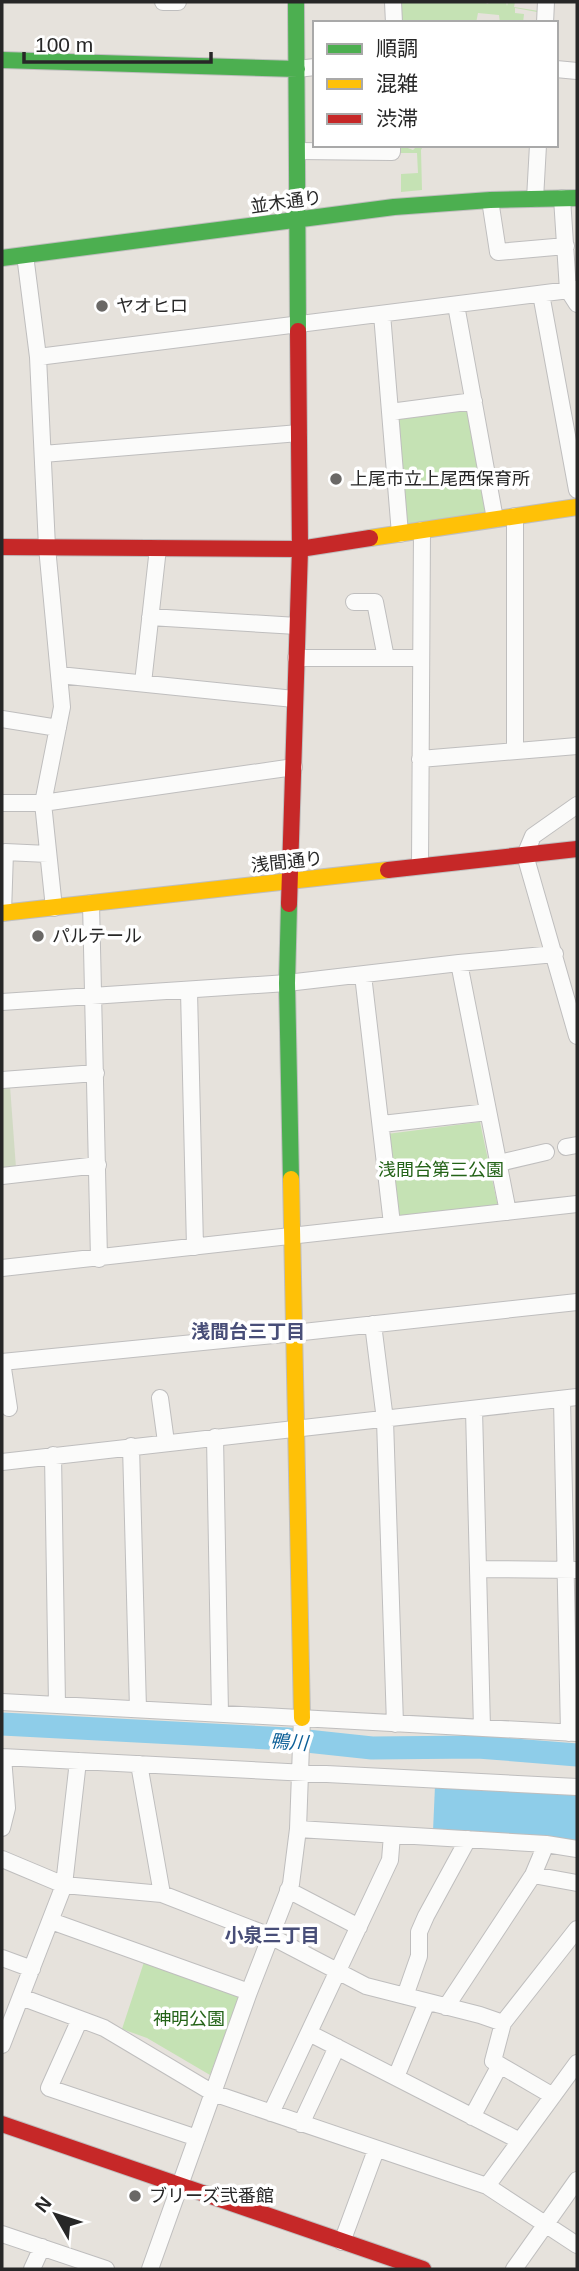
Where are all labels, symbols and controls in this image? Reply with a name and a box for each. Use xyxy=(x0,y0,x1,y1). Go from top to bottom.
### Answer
scale bar xyxy=(24,21,212,65)
legend xyxy=(313,21,558,147)
text: 100 m xyxy=(35,33,93,56)
text: 順調 xyxy=(376,37,418,60)
text: 混雑 xyxy=(376,72,418,95)
text: 渋滞 xyxy=(376,107,418,130)
street label: 並木通り xyxy=(249,187,323,217)
place label: ヤオヒロ xyxy=(116,296,188,316)
marker: ヤオヒロ xyxy=(94,298,110,314)
place label: 上尾市立上尾西保育所 xyxy=(350,469,530,489)
marker: 上尾市立上尾西保育所 xyxy=(328,471,344,487)
street label: 浅間通り xyxy=(250,848,324,876)
place label: パルテール xyxy=(52,926,142,946)
marker: パルテール xyxy=(30,928,46,944)
park label: 浅間台第三公園 xyxy=(378,1160,504,1180)
district label: 浅間台三丁目 xyxy=(191,1321,305,1342)
water label: 鴨川 xyxy=(269,1730,311,1754)
district label: 小泉三丁目 xyxy=(224,1925,320,1946)
park label: 神明公園 xyxy=(153,2009,225,2029)
north arrow xyxy=(21,2180,91,2250)
place label: ブリーズ弐番館 xyxy=(149,2186,274,2206)
marker: ブリーズ弐番館 xyxy=(127,2188,143,2204)
text: N xyxy=(31,2193,56,2217)

